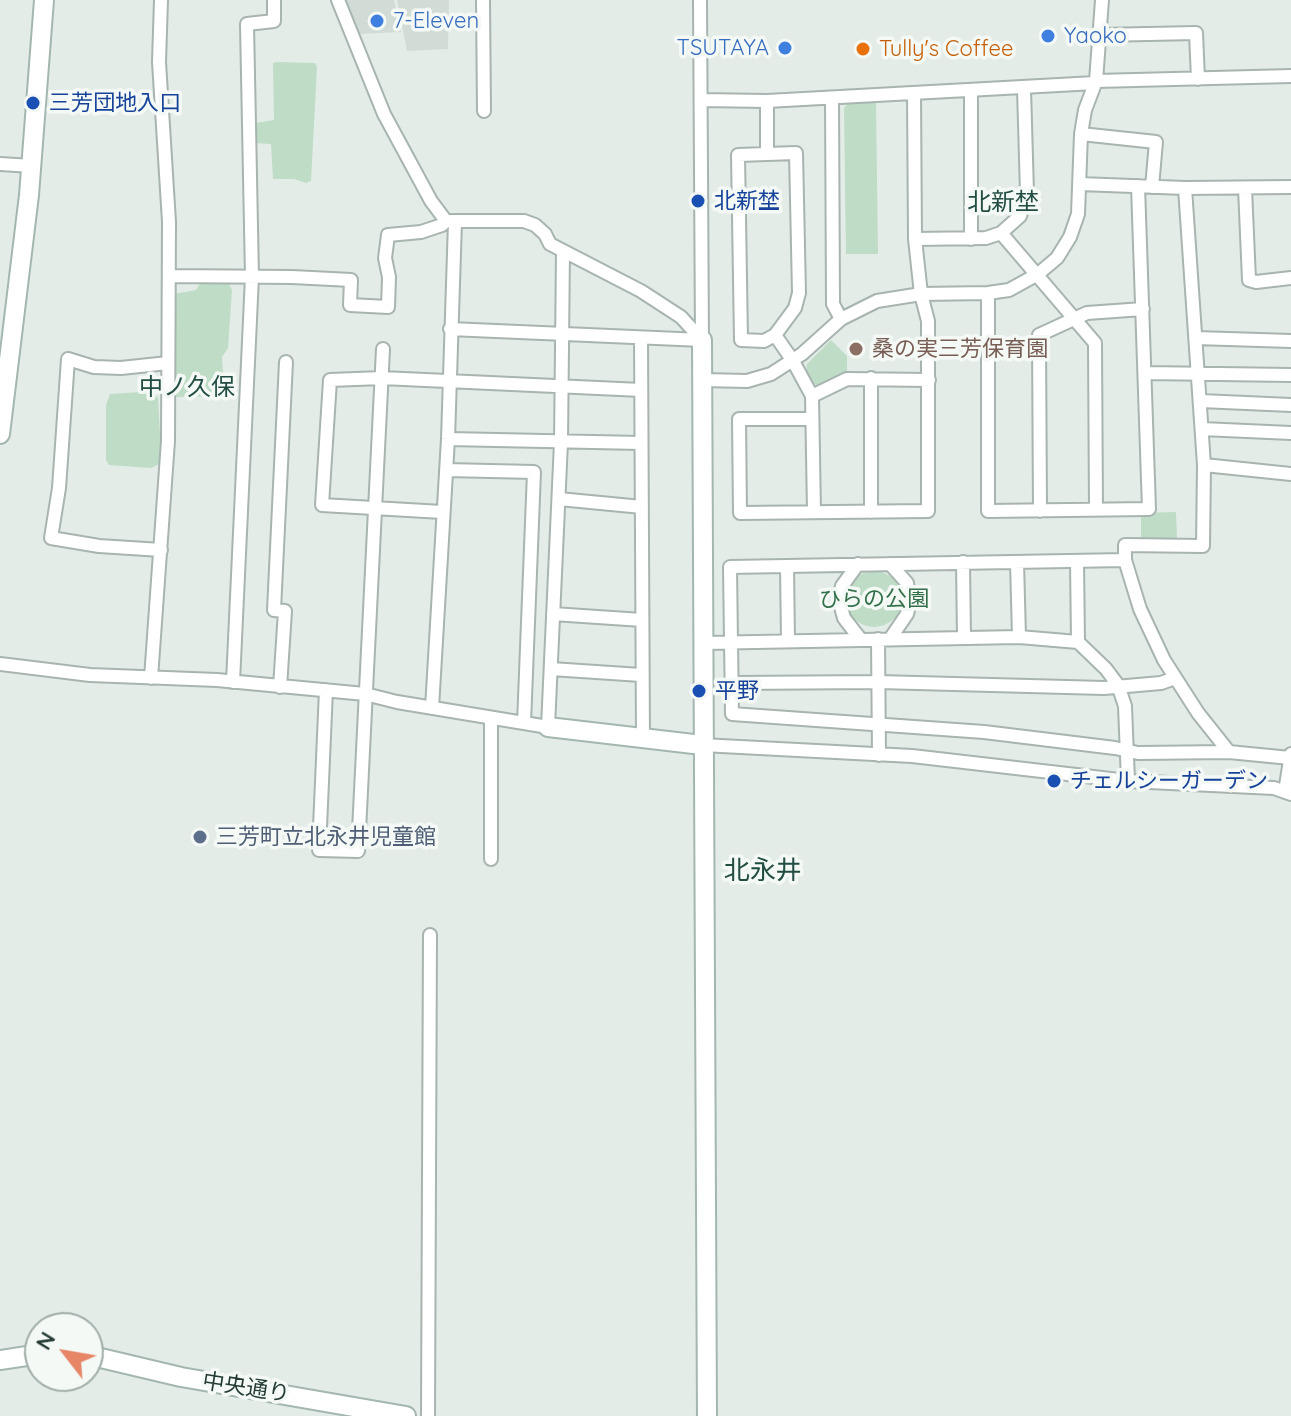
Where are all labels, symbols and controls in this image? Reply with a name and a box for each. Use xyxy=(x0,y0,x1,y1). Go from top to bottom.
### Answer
place label: 7-Eleven xyxy=(393,8,479,34)
marker: 7-Eleven xyxy=(368,12,386,30)
place label: Yaoko xyxy=(1064,23,1127,49)
marker: Yaoko xyxy=(1039,27,1057,45)
place label: TSUTAYA xyxy=(677,35,769,61)
place label: Tully's Coffee xyxy=(879,36,1013,62)
marker: TSUTAYA xyxy=(776,39,794,57)
marker: Tully's Coffee xyxy=(854,40,872,58)
place label: 三芳団地入口 xyxy=(49,90,181,116)
marker: 三芳団地入口 xyxy=(24,94,42,112)
place label: 北新埜 xyxy=(714,188,780,214)
district label: 北新埜 xyxy=(967,189,1039,217)
marker: 北新埜 xyxy=(689,192,707,210)
place label: 桑の実三芳保育園 xyxy=(872,336,1048,362)
marker: 桑の実三芳保育園 xyxy=(847,340,865,358)
district label: 中ノ久保 xyxy=(139,374,235,402)
park label: ひらの公園 xyxy=(819,586,929,612)
place label: 平野 xyxy=(715,678,759,704)
marker: 平野 xyxy=(690,682,708,700)
place label: チェルシーガーデン xyxy=(1070,768,1268,794)
marker: チェルシーガーデン xyxy=(1045,772,1063,790)
place label: 三芳町立北永井児童館 xyxy=(216,824,436,850)
marker: 三芳町立北永井児童館 xyxy=(191,828,209,846)
district label: 北永井 xyxy=(724,855,802,887)
north arrow xyxy=(24,1312,104,1392)
text: N xyxy=(29,1327,61,1355)
street label: 中央通り xyxy=(200,1368,292,1408)

